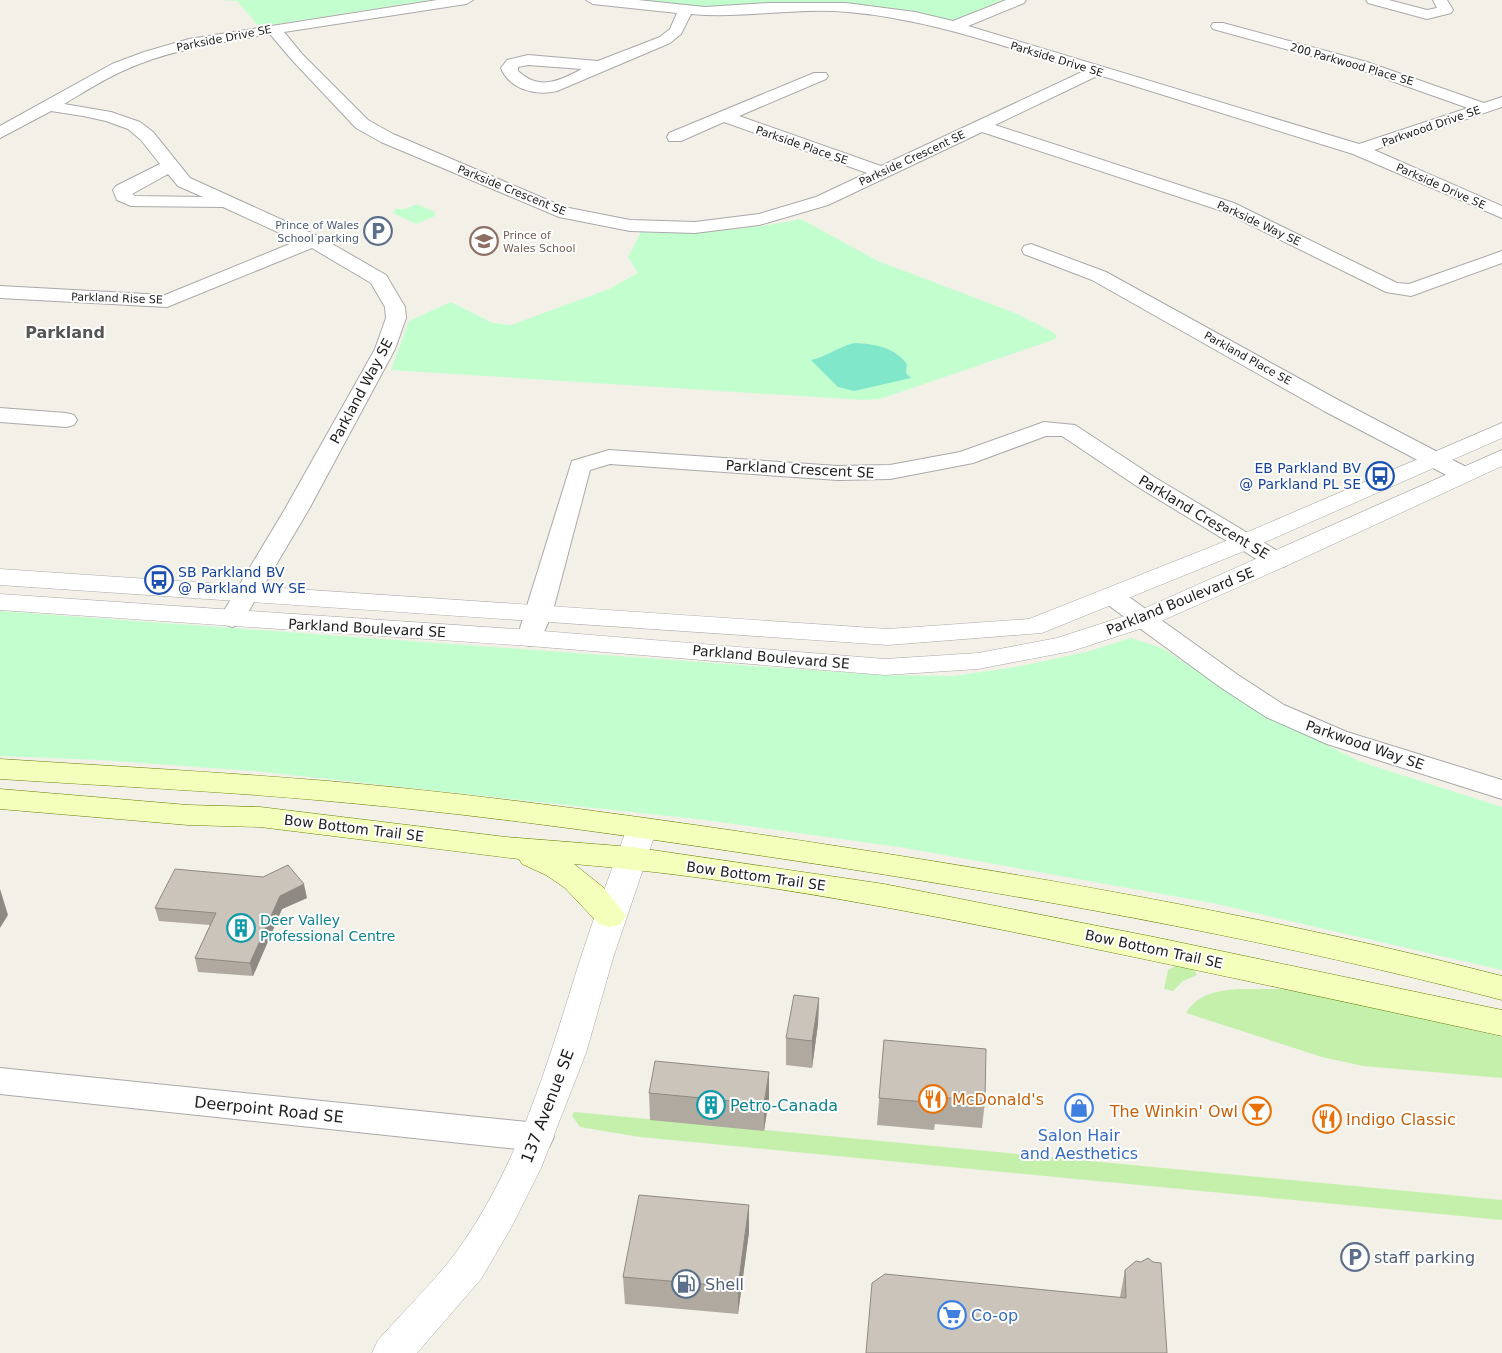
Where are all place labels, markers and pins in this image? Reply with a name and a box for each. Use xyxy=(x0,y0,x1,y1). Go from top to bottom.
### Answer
parking icon: Prince of Wales School parking xyxy=(363,216,393,246)
place label: Prince of Wales School parking xyxy=(275,219,359,245)
school or university icon: Prince of Wales School xyxy=(469,226,499,256)
place label: Prince of Wales School xyxy=(503,229,575,255)
place label: EB Parkland BV @ Parkland PL SE xyxy=(1239,460,1361,492)
bus stop icon: EB Parkland BV @ Parkland PL SE xyxy=(1365,461,1395,491)
place label: SB Parkland BV @ Parkland WY SE xyxy=(178,564,306,596)
bus stop icon: SB Parkland BV @ Parkland WY SE xyxy=(144,565,174,595)
place label: Deer Valley Professional Centre xyxy=(260,912,395,944)
building icon: Deer Valley Professional Centre xyxy=(226,913,256,943)
restaurant icon: McDonald's xyxy=(918,1084,948,1114)
building icon: Petro-Canada xyxy=(696,1090,726,1120)
place label: McDonald's xyxy=(952,1090,1044,1109)
shop icon: Salon Hair and Aesthetics xyxy=(1064,1093,1094,1123)
place label: Petro-Canada xyxy=(730,1096,838,1115)
bar icon: The Winkin' Owl xyxy=(1242,1096,1272,1126)
place label: The Winkin' Owl xyxy=(1109,1102,1238,1121)
restaurant icon: Indigo Classic xyxy=(1312,1104,1342,1134)
place label: Indigo Classic xyxy=(1346,1110,1456,1129)
place label: Salon Hair and Aesthetics xyxy=(1020,1126,1138,1163)
parking icon: staff parking xyxy=(1340,1242,1370,1272)
place label: staff parking xyxy=(1374,1248,1475,1267)
fuel station icon: Shell xyxy=(671,1269,701,1299)
place label: Shell xyxy=(705,1275,744,1294)
supermarket icon: Co-op xyxy=(937,1300,967,1330)
place label: Co-op xyxy=(971,1306,1018,1325)

